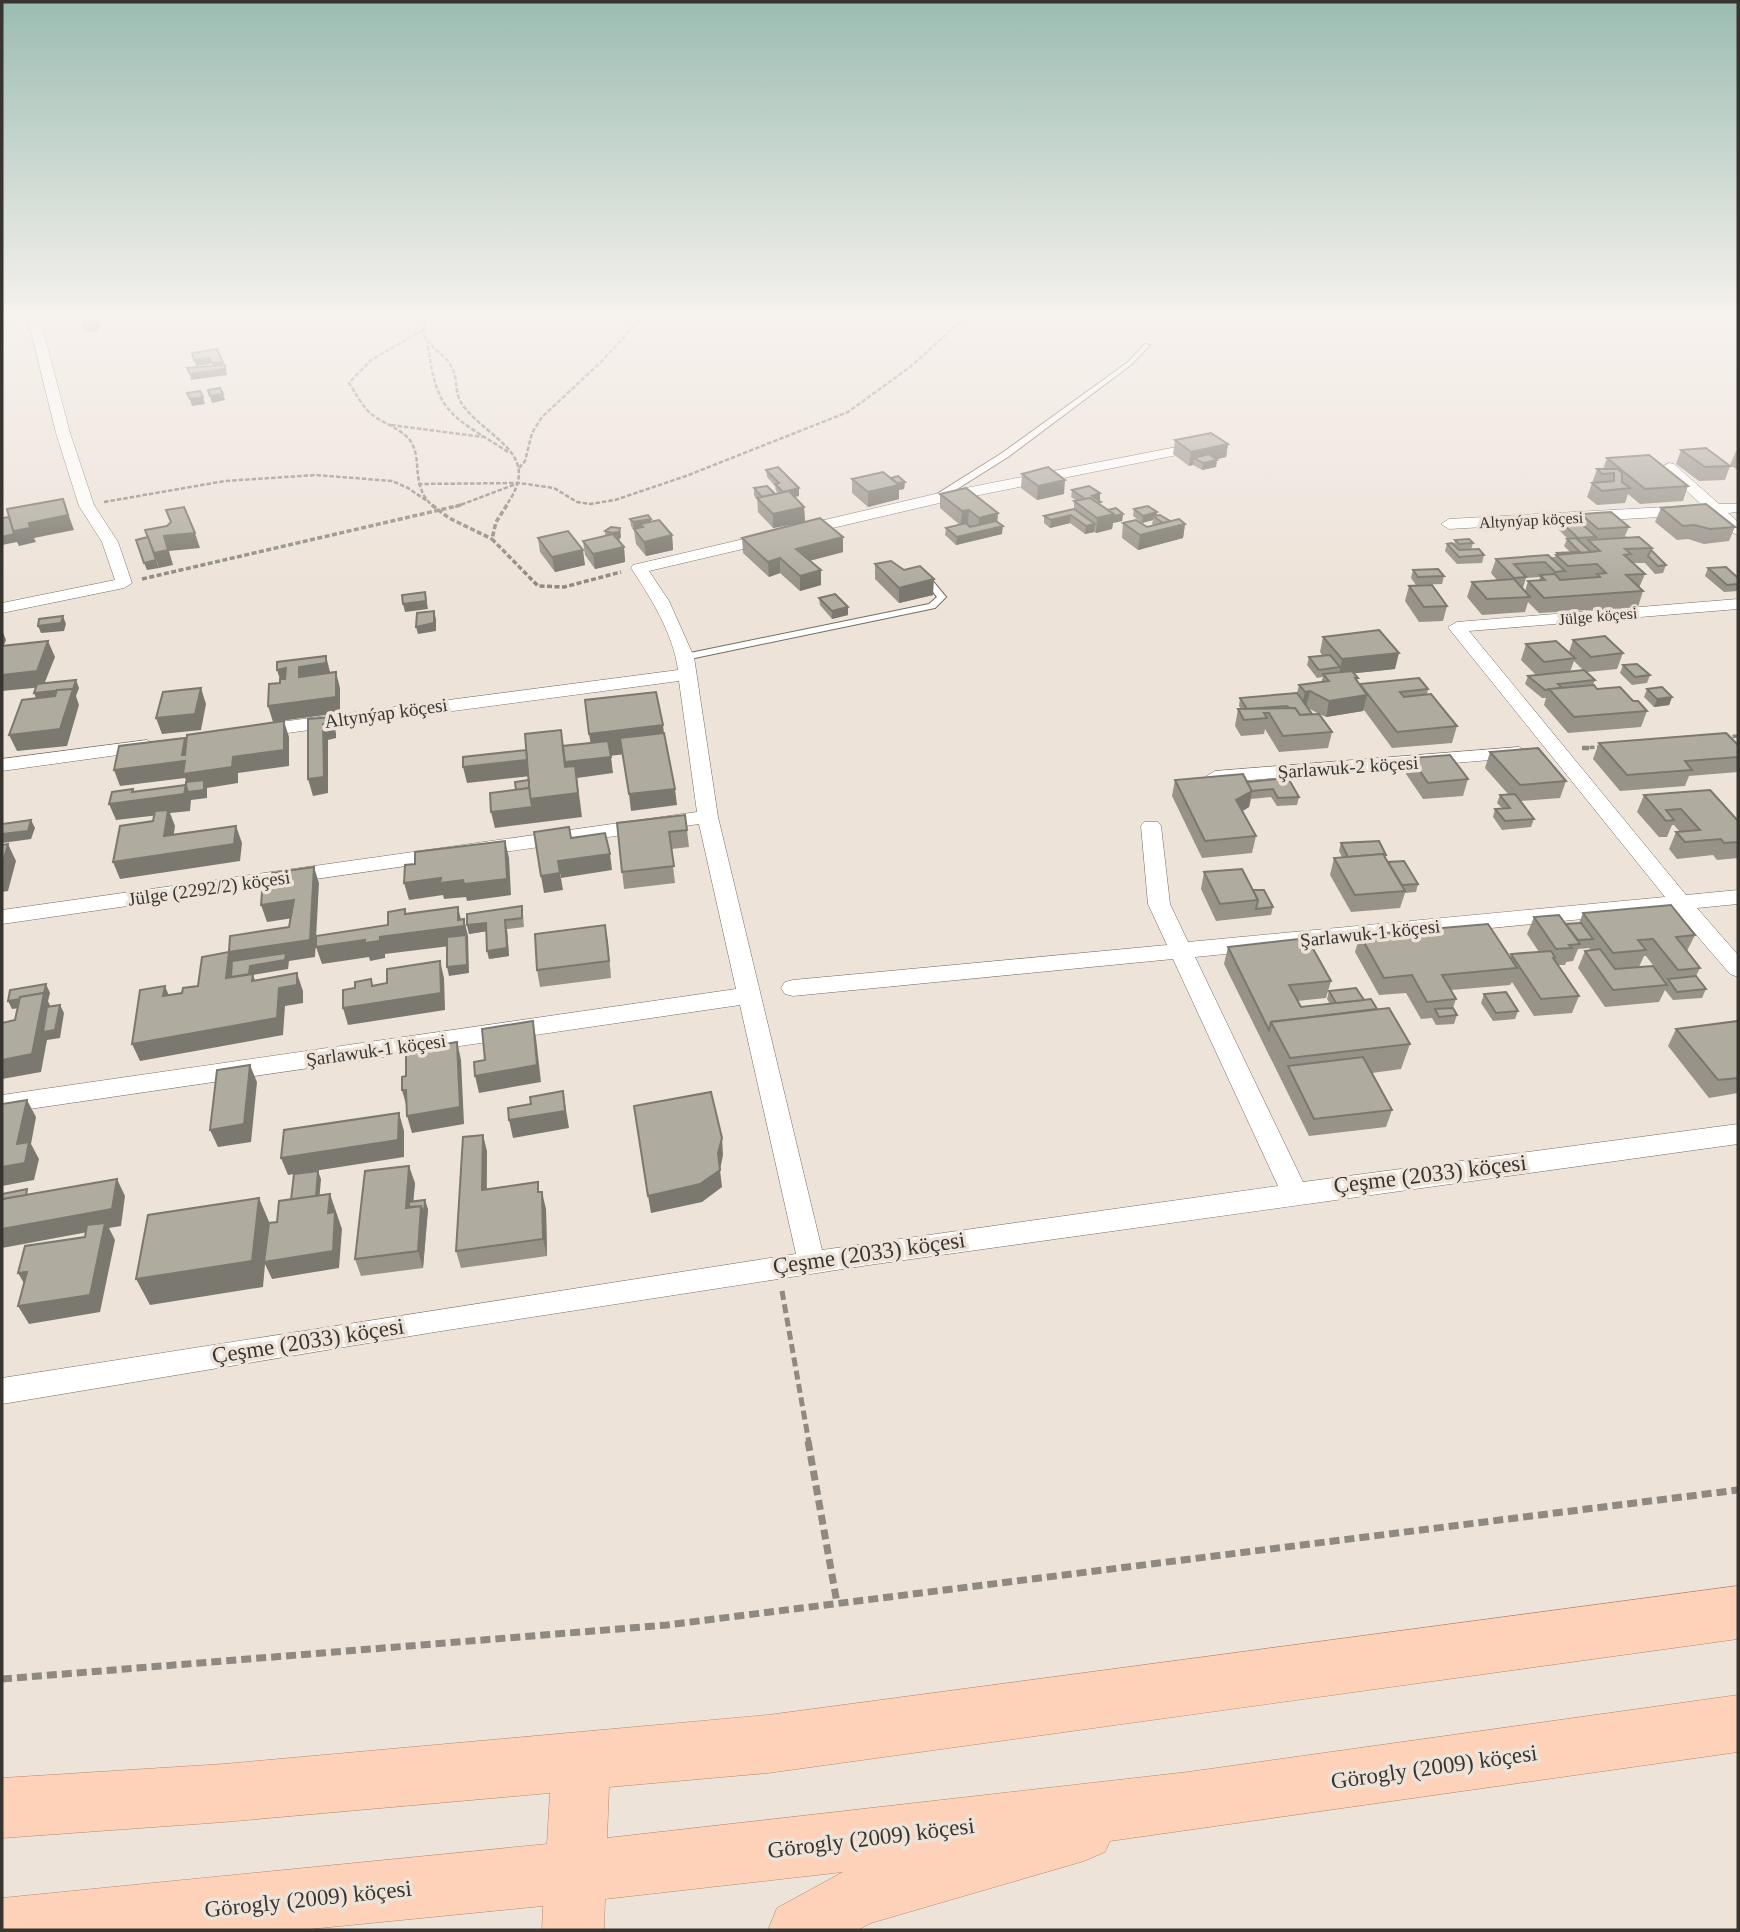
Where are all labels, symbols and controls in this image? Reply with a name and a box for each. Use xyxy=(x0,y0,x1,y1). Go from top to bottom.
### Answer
street label: Altynýap köçesi xyxy=(1478,509,1584,532)
street label: Jülge köçesi xyxy=(1558,604,1639,629)
street label: Altynýap köçesi xyxy=(323,694,449,732)
street label: Şarlawuk-2 köçesi xyxy=(1277,752,1419,782)
street label: Jülge (2292/2) köçesi xyxy=(127,866,292,911)
street label: Şarlawuk-1 köçesi xyxy=(1299,915,1441,951)
street label: Şarlawuk-1 köçesi xyxy=(305,1030,447,1070)
street label: Çeşme (2033) köçesi xyxy=(1332,1150,1528,1198)
street label: Çeşme (2033) köçesi xyxy=(771,1227,967,1279)
street label: Çeşme (2033) köçesi xyxy=(210,1313,406,1369)
street label: Görogly (2009) köçesi xyxy=(1329,1740,1539,1794)
street label: Görogly (2009) köçesi xyxy=(766,1813,976,1863)
street label: Görogly (2009) köçesi xyxy=(203,1876,413,1922)

